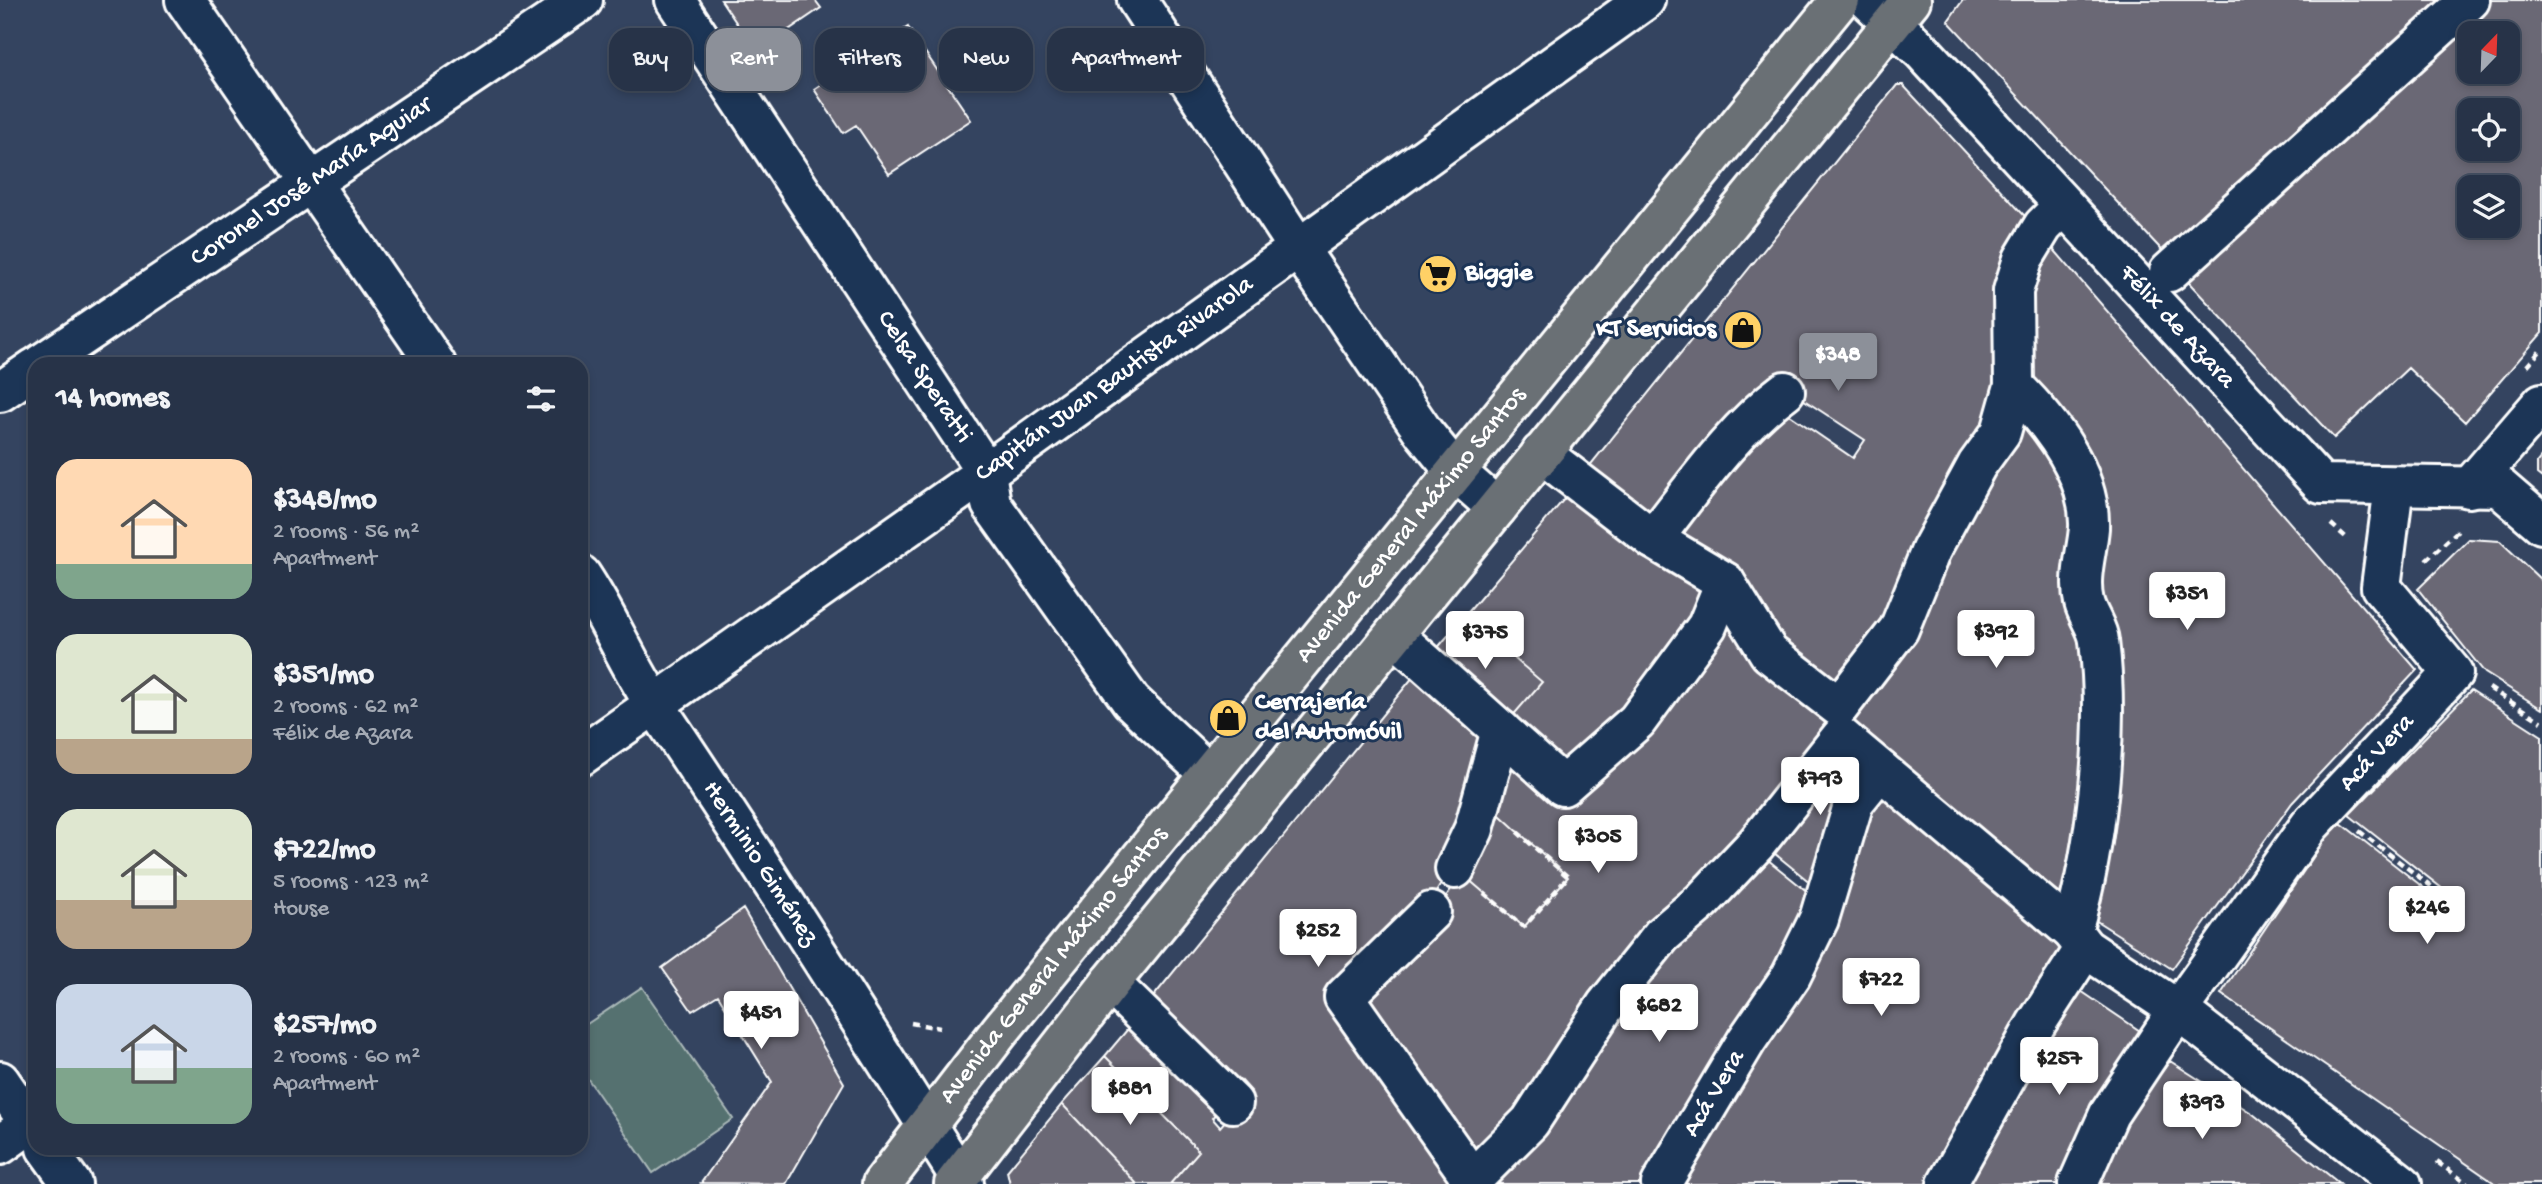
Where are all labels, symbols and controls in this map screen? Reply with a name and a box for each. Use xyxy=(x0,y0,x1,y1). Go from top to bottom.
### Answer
north arrow xyxy=(2457,21,2520,84)
map controls xyxy=(2457,21,2520,238)
chip: Buy xyxy=(609,28,692,91)
chip: Rent xyxy=(706,28,801,91)
chip: Filters xyxy=(815,28,925,91)
chip: New xyxy=(939,28,1033,91)
chip: Apartment xyxy=(1047,28,1204,91)
street label: Coronel José María Aguiar xyxy=(185,89,440,274)
button: locate xyxy=(2457,98,2520,161)
button: layers xyxy=(2457,175,2520,238)
supermarket icon: Biggie xyxy=(1417,253,1459,295)
street label: Félix de Azara xyxy=(2111,258,2243,397)
place label: Biggie xyxy=(1464,259,1534,290)
street label: Capitán Juan Bautista Rivarola xyxy=(970,269,1261,490)
street label: Celsa Speratti xyxy=(869,305,979,450)
shop icon: KT Servicios xyxy=(1722,309,1764,351)
place label: KT Servicios xyxy=(1595,315,1717,346)
pin: $348 xyxy=(1797,334,1879,393)
text: $348 xyxy=(1815,342,1861,369)
icon: filters xyxy=(522,380,560,418)
street label: Avenida General Máximo Santos xyxy=(1290,380,1534,670)
text: 14 homes xyxy=(56,382,169,417)
text: $348/mo xyxy=(273,484,377,519)
icon: home xyxy=(112,487,196,571)
text: 2 rooms · 56 m² xyxy=(273,519,419,546)
text: Apartment xyxy=(273,546,377,573)
pin: $351 xyxy=(2146,572,2228,632)
text: $351 xyxy=(2165,581,2209,608)
pin: $392 xyxy=(1955,610,2037,670)
pin: $375 xyxy=(1444,612,1526,671)
text: $392 xyxy=(1973,619,2019,646)
text: $375 xyxy=(1462,620,1508,647)
text: $351/mo xyxy=(273,659,374,694)
icon: home xyxy=(112,662,196,746)
place label: Cerrajería del Automóvil xyxy=(1255,688,1402,749)
text: 2 rooms · 62 m² xyxy=(273,694,418,721)
shop icon: Cerrajería del Automóvil xyxy=(1207,697,1249,739)
street label: Acá Vera xyxy=(2333,707,2423,799)
text: Félix de Azara xyxy=(273,721,412,748)
pin: $793 xyxy=(1779,758,1861,817)
text: $793 xyxy=(1797,766,1843,793)
street label: Herminio Giménez xyxy=(695,776,825,954)
pin: $305 xyxy=(1557,816,1639,875)
street label: Avenida General Máximo Santos xyxy=(933,820,1176,1111)
text: $305 xyxy=(1574,824,1622,851)
text: $722/mo xyxy=(273,834,376,869)
icon: home xyxy=(112,837,196,921)
text: 5 rooms · 123 m² xyxy=(273,869,429,896)
pin: $246 xyxy=(2386,886,2468,946)
text: $246 xyxy=(2405,895,2449,922)
text: House xyxy=(273,896,329,923)
pin: $252 xyxy=(1277,909,1359,969)
text: $252 xyxy=(1296,918,1340,945)
pin: $722 xyxy=(1840,958,1922,1018)
text: $722 xyxy=(1859,967,1903,994)
pin: $682 xyxy=(1618,984,1700,1044)
pin: $451 xyxy=(720,992,802,1051)
text: $682 xyxy=(1636,993,1682,1020)
text: $451 xyxy=(740,1000,782,1027)
text: $257/mo xyxy=(273,1009,377,1044)
icon: home xyxy=(112,1012,196,1096)
pin: $257 xyxy=(2018,1038,2100,1097)
street label: Acá Vera xyxy=(1677,1043,1754,1143)
text: 2 rooms · 60 m² xyxy=(273,1044,420,1071)
text: $257 xyxy=(2036,1046,2082,1073)
pin: $881 xyxy=(1089,1068,1171,1127)
text: Apartment xyxy=(273,1071,377,1098)
text: $881 xyxy=(1108,1076,1152,1103)
pin: $393 xyxy=(2161,1082,2243,1141)
text: $393 xyxy=(2179,1090,2225,1117)

